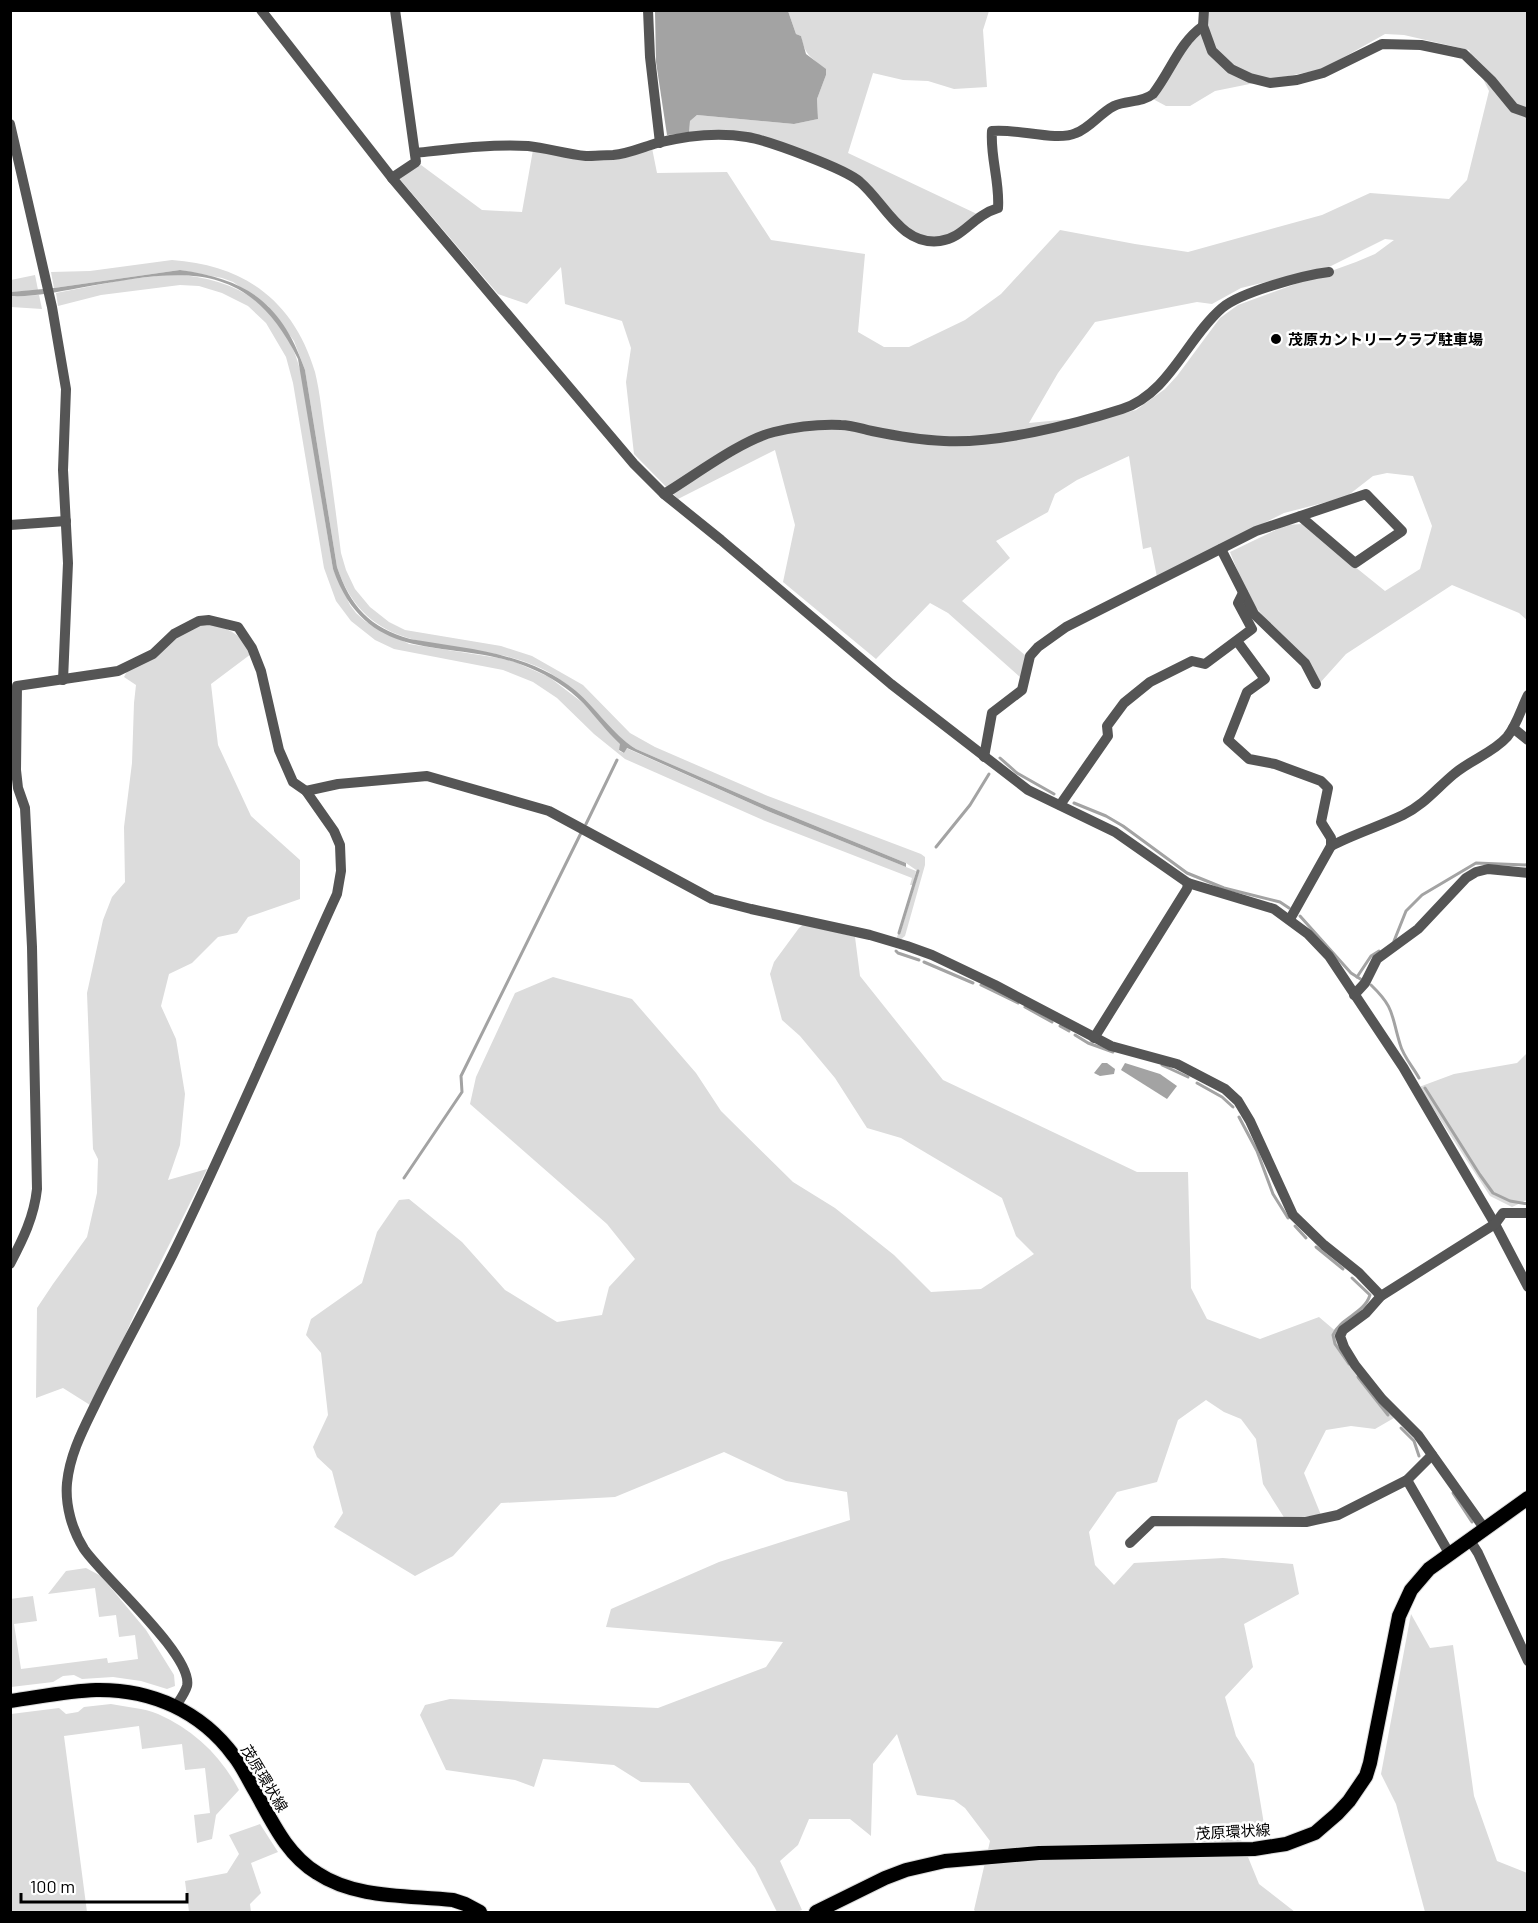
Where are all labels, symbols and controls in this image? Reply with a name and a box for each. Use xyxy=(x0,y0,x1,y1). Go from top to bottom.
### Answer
place label: 茂原カントリークラブ駐車場 xyxy=(1288,330,1483,348)
marker: 茂原カントリークラブ駐車場 xyxy=(1269,332,1283,346)
street label: 茂原環状線 xyxy=(238,1741,292,1815)
street label: 茂原環状線 xyxy=(1195,1820,1271,1842)
scale bar xyxy=(21,1866,188,1904)
text: 100 m xyxy=(30,1875,75,1897)

